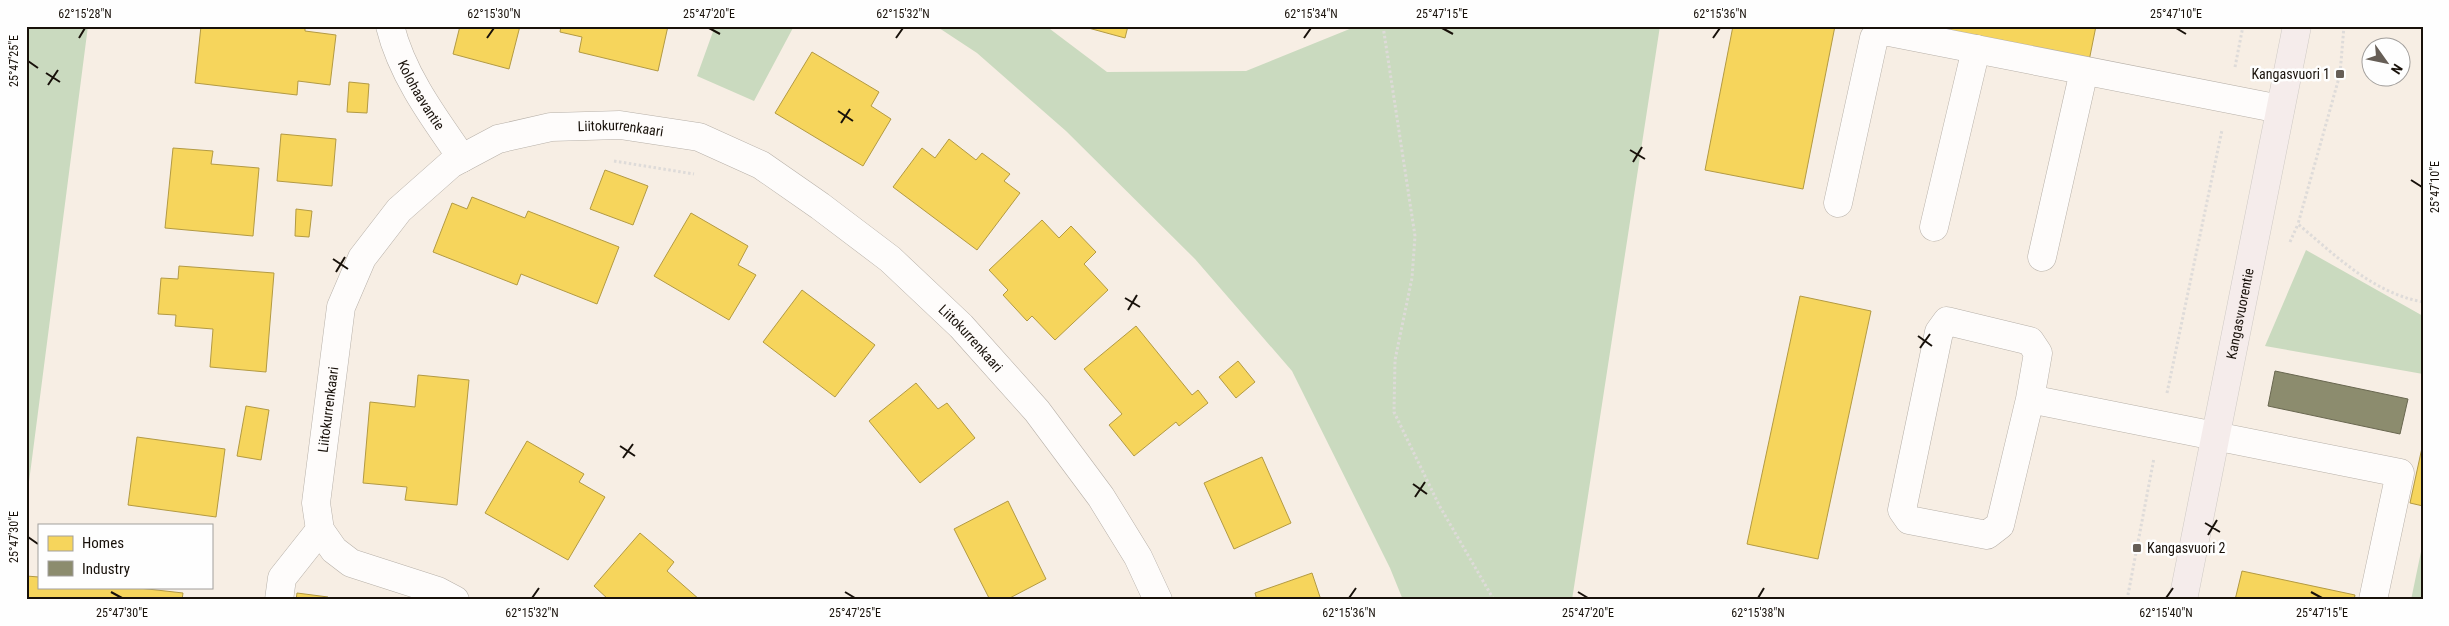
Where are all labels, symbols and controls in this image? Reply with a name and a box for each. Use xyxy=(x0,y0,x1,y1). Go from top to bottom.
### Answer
text: 62°15'28"N xyxy=(58,7,112,21)
text: 62°15'30"N xyxy=(467,7,521,21)
text: 25°47'20"E xyxy=(683,7,735,21)
text: 62°15'32"N xyxy=(876,7,930,21)
text: 62°15'34"N xyxy=(1284,7,1338,21)
text: 25°47'15"E xyxy=(1416,7,1468,21)
text: 62°15'36"N xyxy=(1693,7,1747,21)
text: 25°47'10"E xyxy=(2150,7,2202,21)
text: 25°47'25"E xyxy=(7,35,21,87)
north arrow xyxy=(2362,38,2412,88)
street label: Kolohaavantie xyxy=(395,58,448,133)
text: N xyxy=(2388,61,2406,77)
place label: Kangasvuori 1 xyxy=(2251,66,2330,82)
marker: Kangasvuori 1 xyxy=(2334,68,2346,80)
street label: Liitokurrenkaari xyxy=(577,117,665,139)
text: 25°47'10"E xyxy=(2428,161,2442,213)
street label: Kangasvuorentie xyxy=(2223,266,2257,360)
street label: Liitokurrenkaari xyxy=(935,301,1006,375)
street label: Liitokurrenkaari xyxy=(315,366,341,453)
text: 25°47'30"E xyxy=(7,511,21,563)
legend xyxy=(38,524,212,588)
text: Homes xyxy=(82,534,124,552)
place label: Kangasvuori 2 xyxy=(2147,540,2226,556)
marker: Kangasvuori 2 xyxy=(2131,542,2143,554)
text: Industry xyxy=(82,560,130,578)
text: 25°47'30"E xyxy=(96,606,148,620)
text: 62°15'32"N xyxy=(505,606,559,620)
text: 25°47'25"E xyxy=(829,606,881,620)
text: 62°15'36"N xyxy=(1322,606,1376,620)
text: 25°47'20"E xyxy=(1562,606,1614,620)
text: 62°15'38"N xyxy=(1731,606,1785,620)
text: 62°15'40"N xyxy=(2139,606,2193,620)
text: 25°47'15"E xyxy=(2296,606,2348,620)

